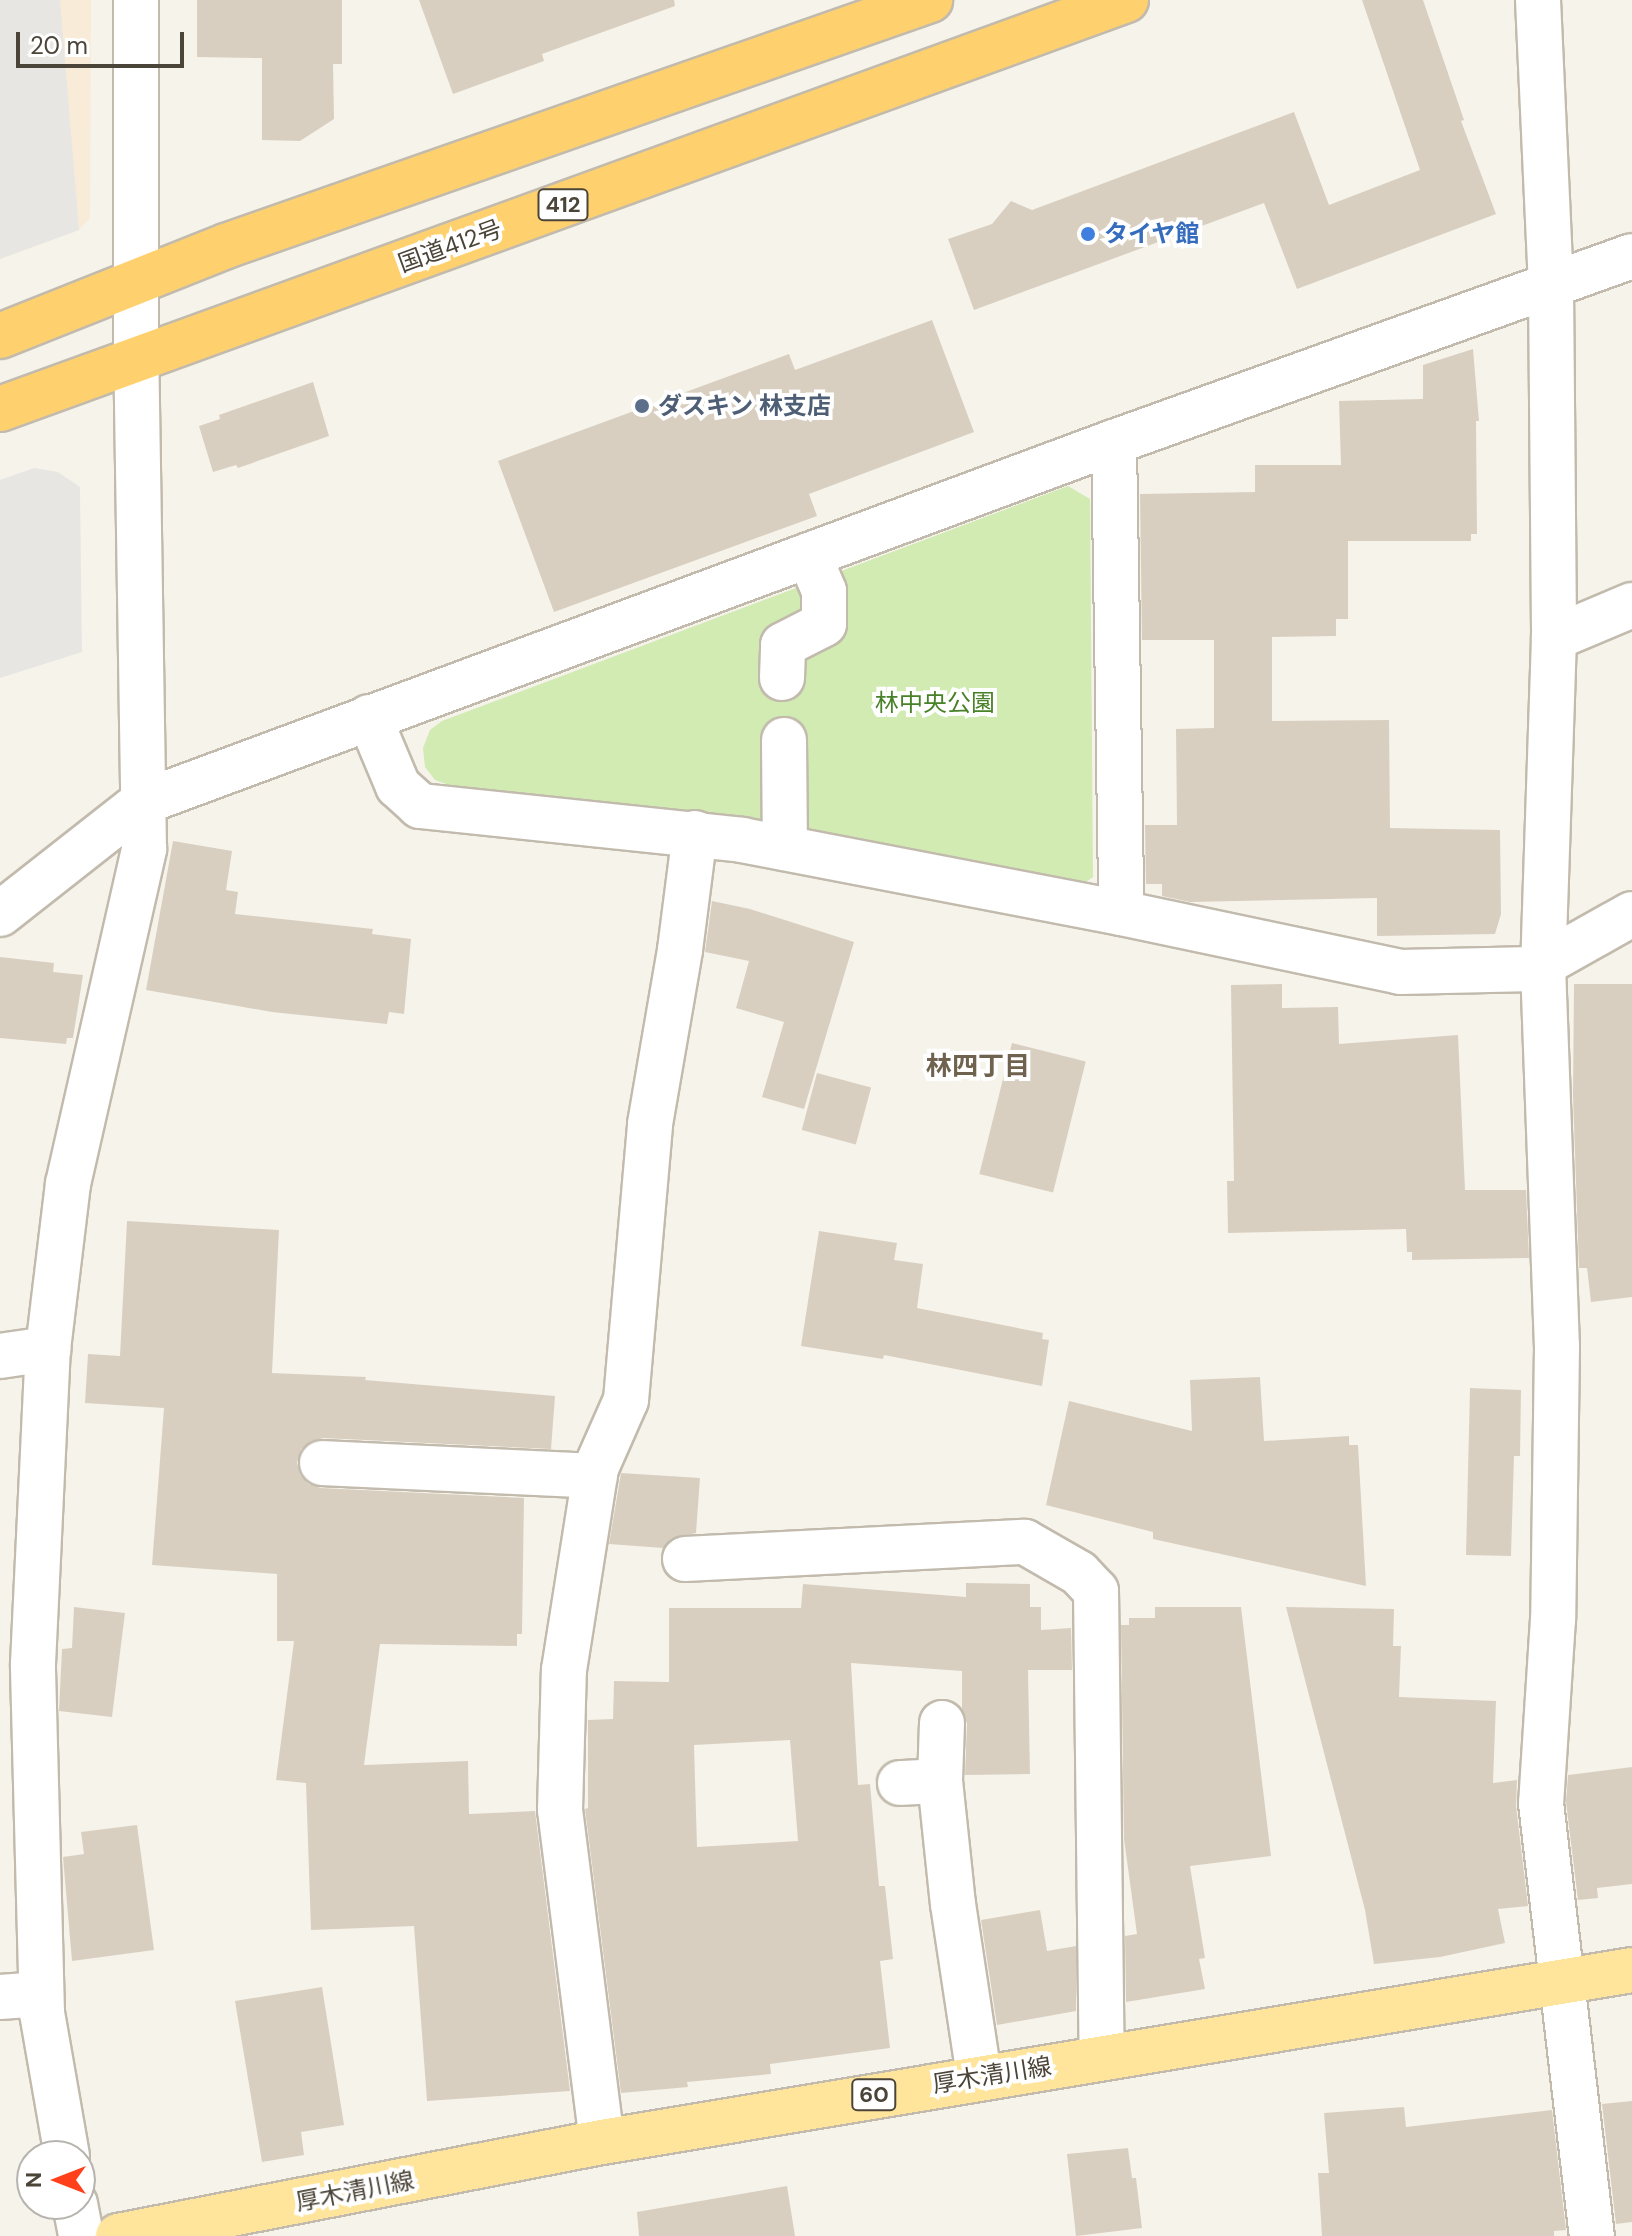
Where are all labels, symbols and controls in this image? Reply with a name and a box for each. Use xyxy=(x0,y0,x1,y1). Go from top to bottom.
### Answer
scale bar xyxy=(20,16,188,66)
text: 20 m xyxy=(30,30,88,61)
road number: 412 xyxy=(537,187,589,223)
street label: 国道412号 xyxy=(394,214,506,278)
place label: タイヤ館 xyxy=(1104,220,1200,248)
marker: タイヤ館 xyxy=(1079,225,1097,243)
place label: ダスキン 林支店 xyxy=(658,392,832,420)
marker: ダスキン 林支店 xyxy=(633,397,651,415)
park label: 林中央公園 xyxy=(875,689,995,717)
district label: 林四丁目 xyxy=(926,1051,1030,1083)
street label: 厚木清川線 xyxy=(930,2051,1054,2099)
road number: 60 xyxy=(850,2077,898,2113)
north arrow xyxy=(16,2140,96,2220)
street label: 厚木清川線 xyxy=(293,2165,417,2217)
text: N xyxy=(19,2172,48,2188)

